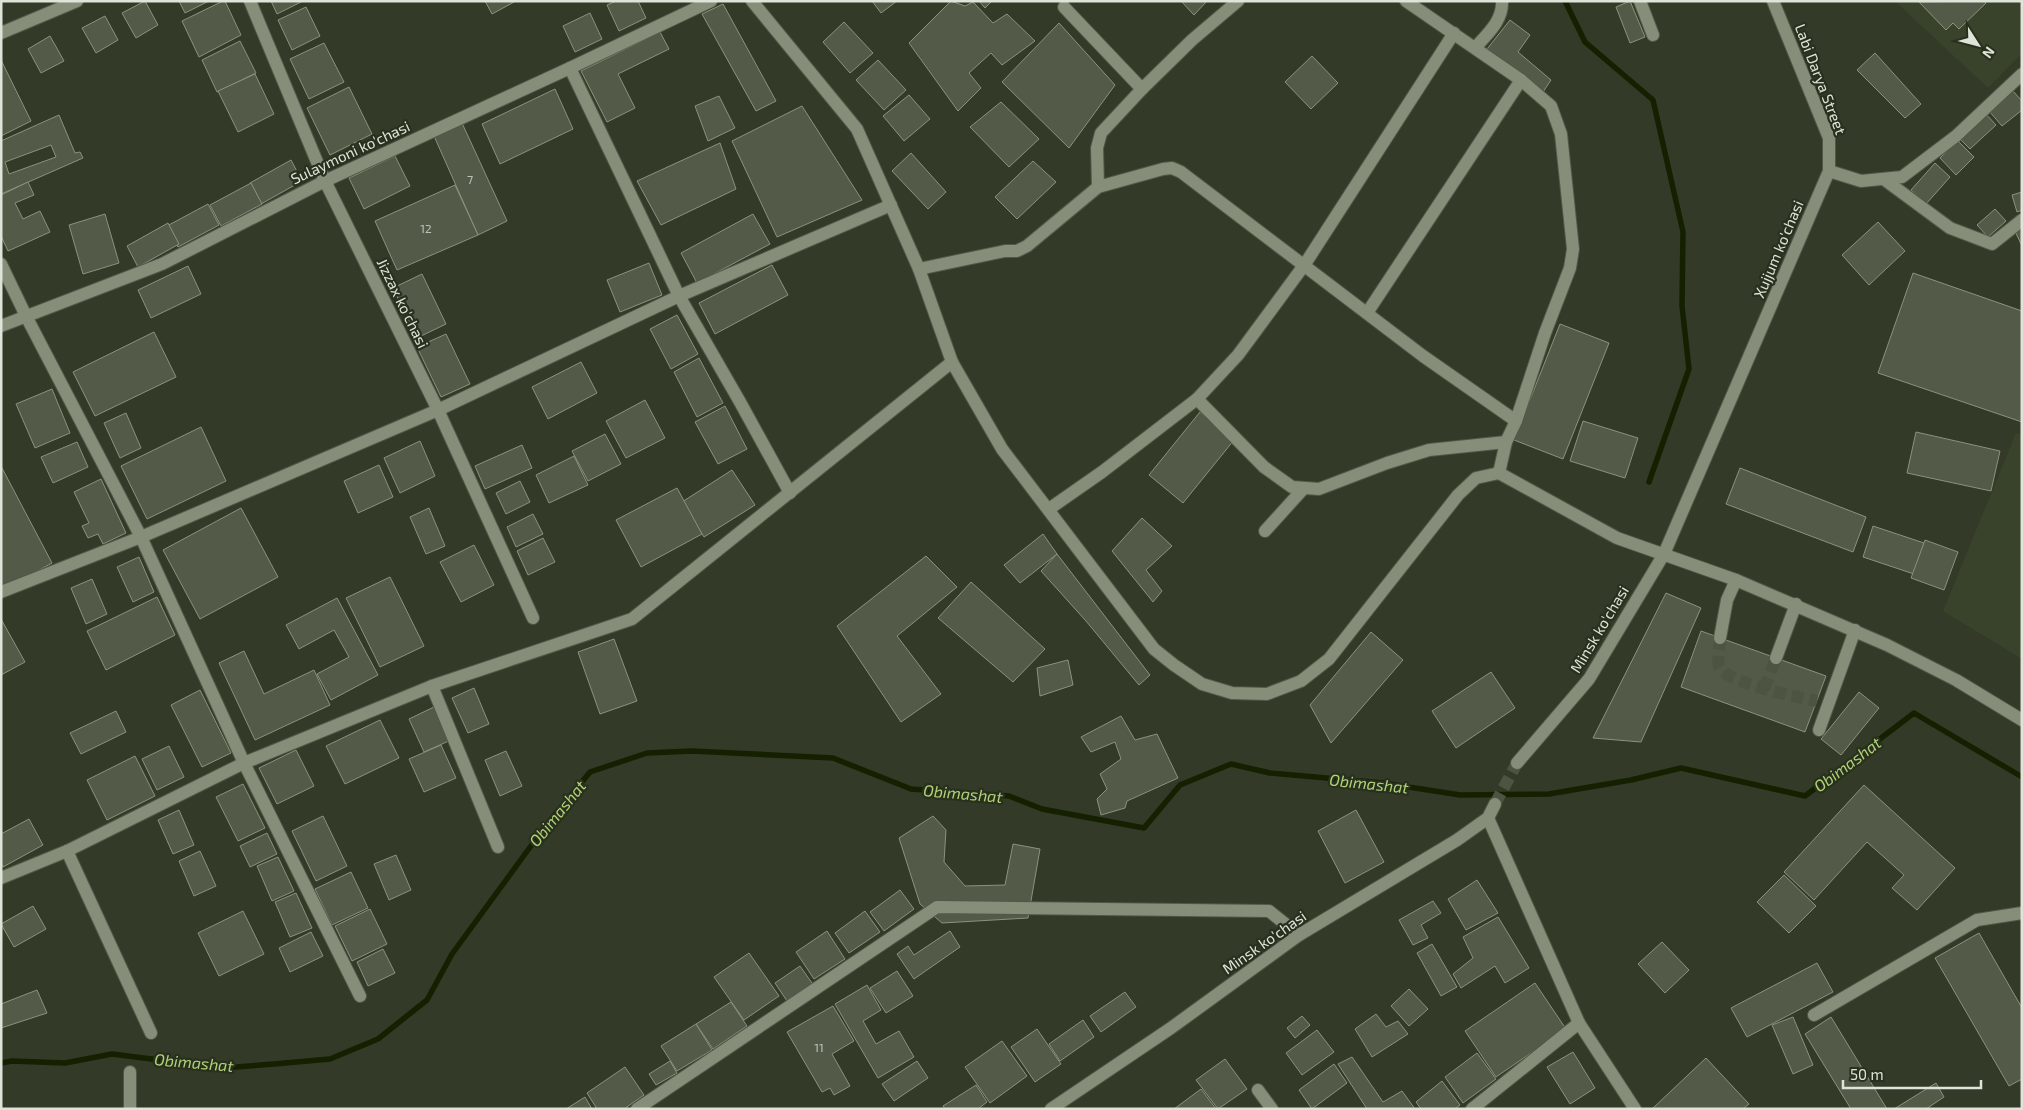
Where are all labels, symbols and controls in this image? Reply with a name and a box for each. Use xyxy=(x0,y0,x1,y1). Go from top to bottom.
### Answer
north arrow xyxy=(1953,20,2003,70)
street label: Labi Darya Street xyxy=(1792,21,1850,137)
text: N xyxy=(1979,44,1999,62)
street label: Sulaymoni ko'chasi xyxy=(288,117,412,187)
house number: 7 xyxy=(467,172,473,186)
street label: Xujjum ko'chasi xyxy=(1749,197,1808,301)
house number: 12 xyxy=(420,221,432,235)
street label: Jizzax ko'chasi xyxy=(373,255,433,351)
street label: Minsk ko'chasi xyxy=(1566,582,1632,676)
water label: Obimashat xyxy=(1810,732,1885,795)
water label: Obimashat xyxy=(1329,769,1410,797)
water label: Obimashat xyxy=(525,775,590,850)
water label: Obimashat xyxy=(923,780,1004,806)
street label: Minsk ko'chasi xyxy=(1219,906,1309,978)
house number: 11 xyxy=(814,1040,824,1054)
water label: Obimashat xyxy=(154,1049,235,1075)
scale bar xyxy=(1843,1058,1980,1090)
text: 50 m xyxy=(1850,1065,1884,1083)

